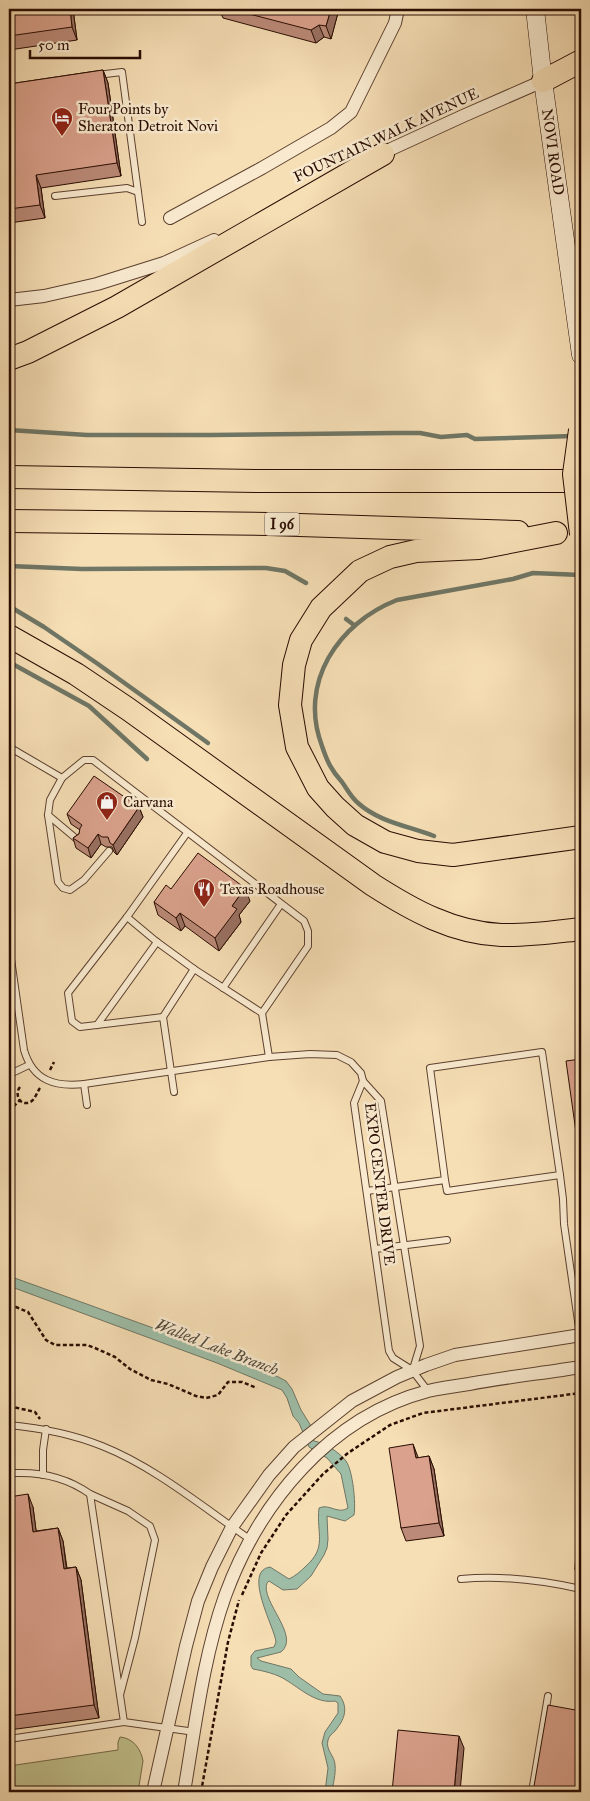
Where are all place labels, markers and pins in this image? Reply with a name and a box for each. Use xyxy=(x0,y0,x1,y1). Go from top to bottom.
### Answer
place label: Four Points by Sheraton Detroit Novi xyxy=(78,100,218,135)
hotel icon: Four Points by Sheraton Detroit Novi xyxy=(50,106,74,137)
shop icon: Carvana xyxy=(95,790,119,821)
place label: Carvana xyxy=(123,793,174,811)
restaurant icon: Texas Roadhouse xyxy=(192,877,216,908)
place label: Texas Roadhouse xyxy=(220,880,325,898)

